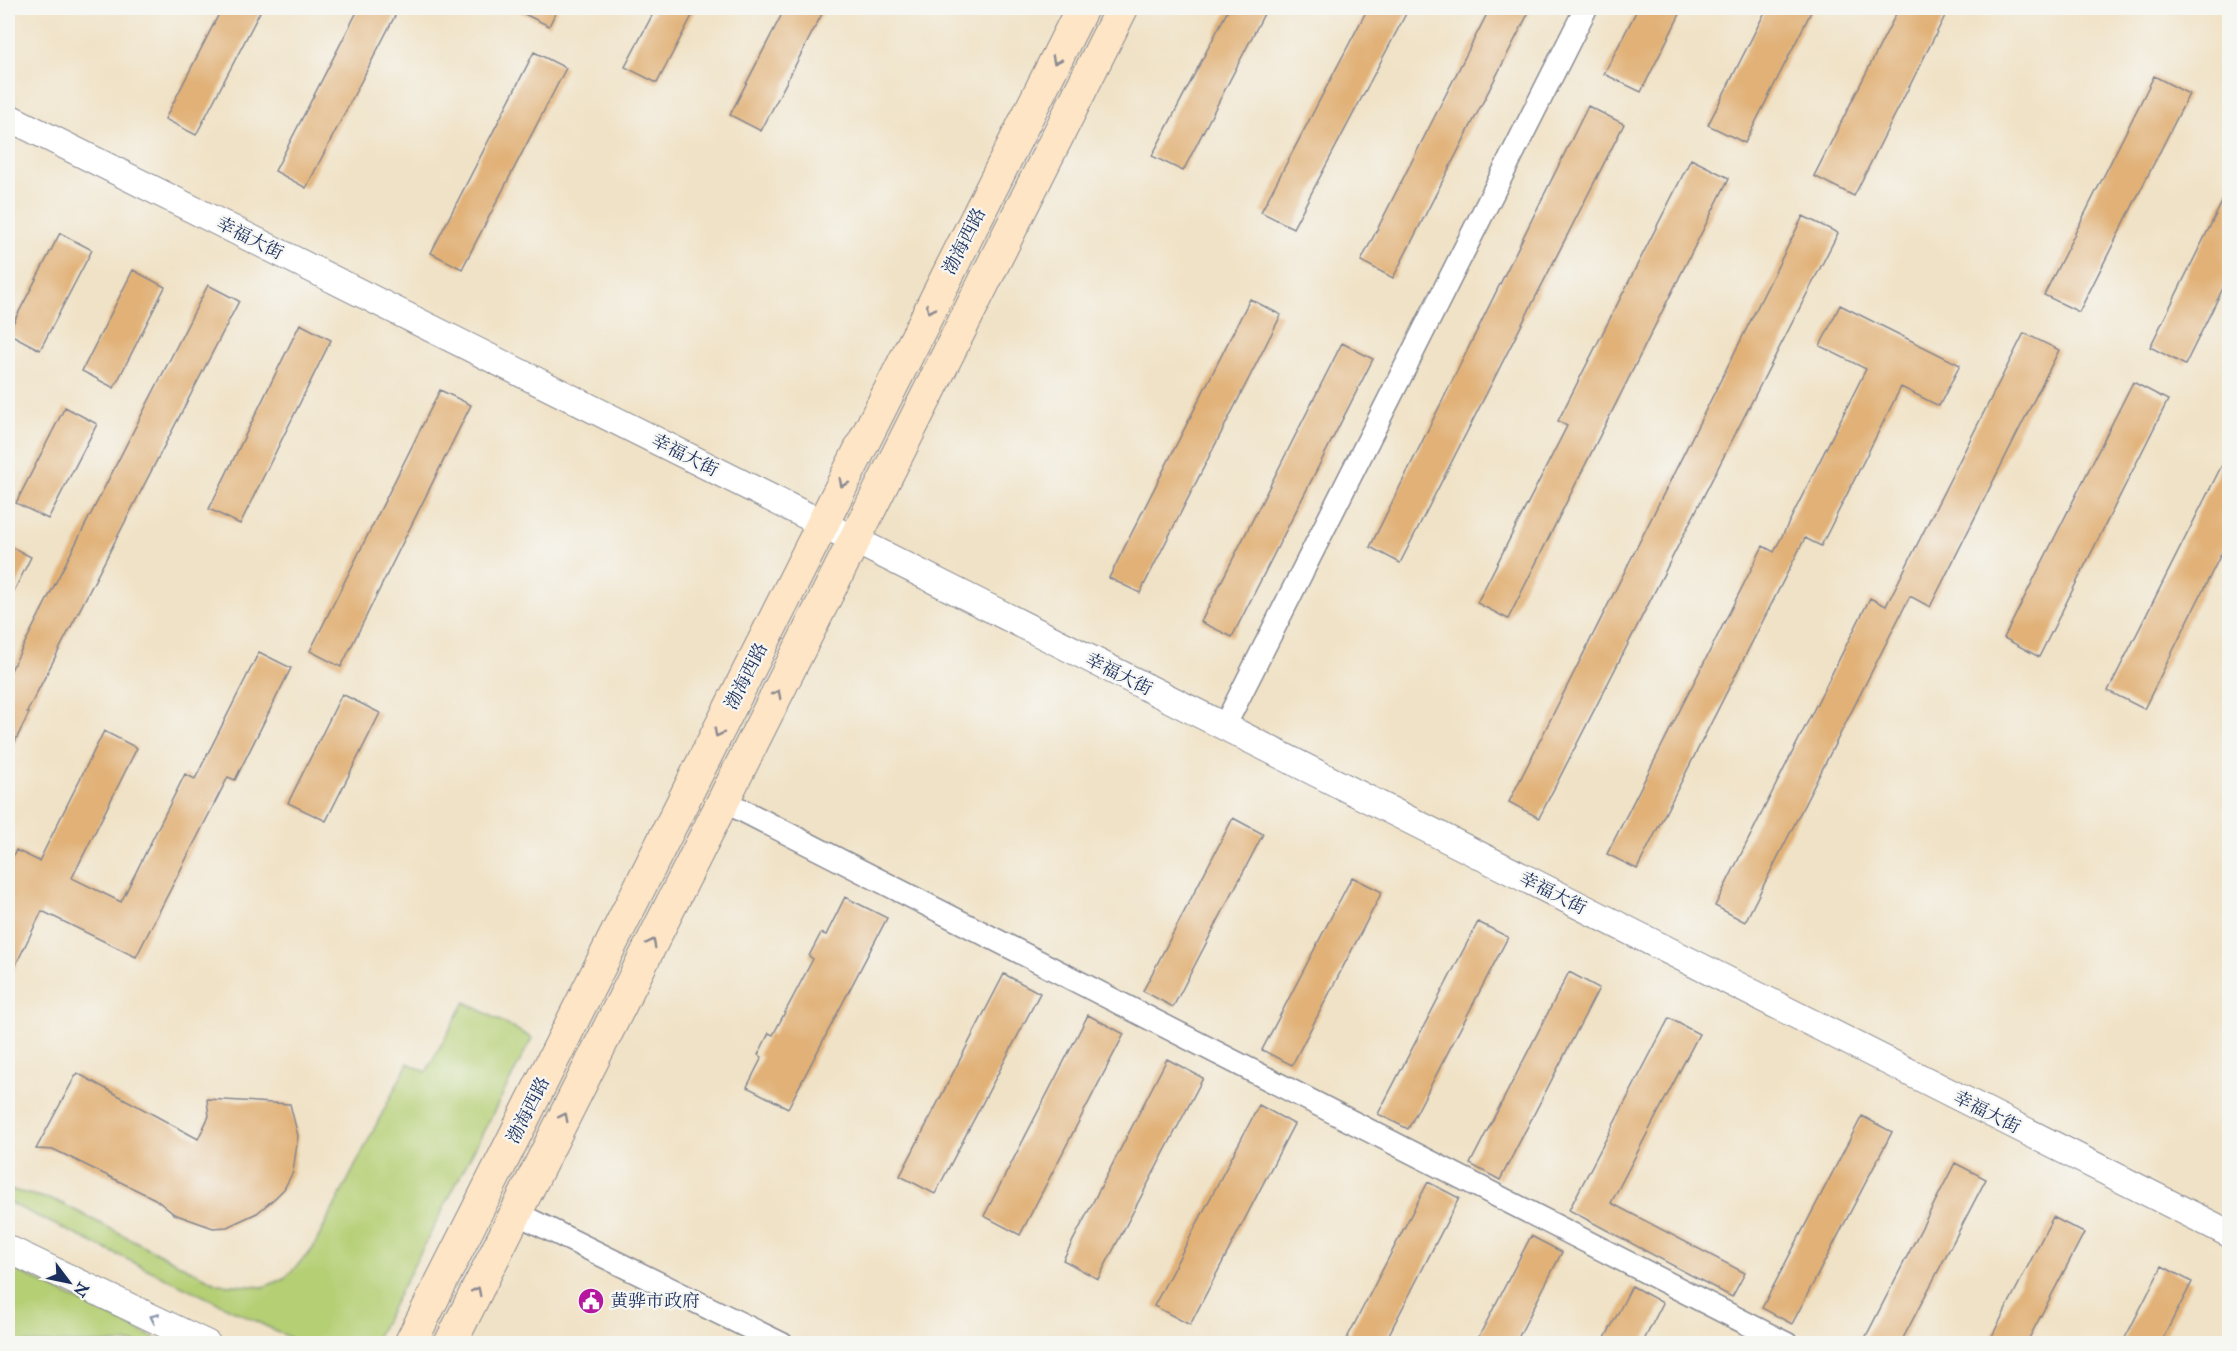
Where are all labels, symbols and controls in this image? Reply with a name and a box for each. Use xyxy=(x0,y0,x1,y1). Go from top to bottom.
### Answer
one-way arrow xyxy=(1051,53,1063,64)
street label: 渤海西路 xyxy=(938,204,990,278)
street label: 幸福大街 xyxy=(213,212,287,264)
one-way arrow xyxy=(926,303,938,314)
street label: 幸福大街 xyxy=(648,429,722,481)
one-way arrow xyxy=(839,477,850,488)
street label: 渤海西路 xyxy=(720,639,772,713)
street label: 幸福大街 xyxy=(1082,648,1156,700)
one-way arrow xyxy=(770,689,782,700)
one-way arrow xyxy=(713,726,725,737)
street label: 幸福大街 xyxy=(1516,867,1590,919)
one-way arrow xyxy=(645,938,656,949)
street label: 渤海西路 xyxy=(502,1073,554,1147)
street label: 幸福大街 xyxy=(1950,1086,2024,1138)
one-way arrow xyxy=(557,1113,568,1123)
north arrow xyxy=(39,1252,99,1312)
text: N xyxy=(69,1279,93,1301)
public building icon: 黄骅市政府 xyxy=(576,1286,606,1316)
one-way arrow xyxy=(469,1287,481,1298)
place label: 黄骅市政府 xyxy=(610,1290,700,1312)
one-way arrow xyxy=(150,1314,161,1326)

